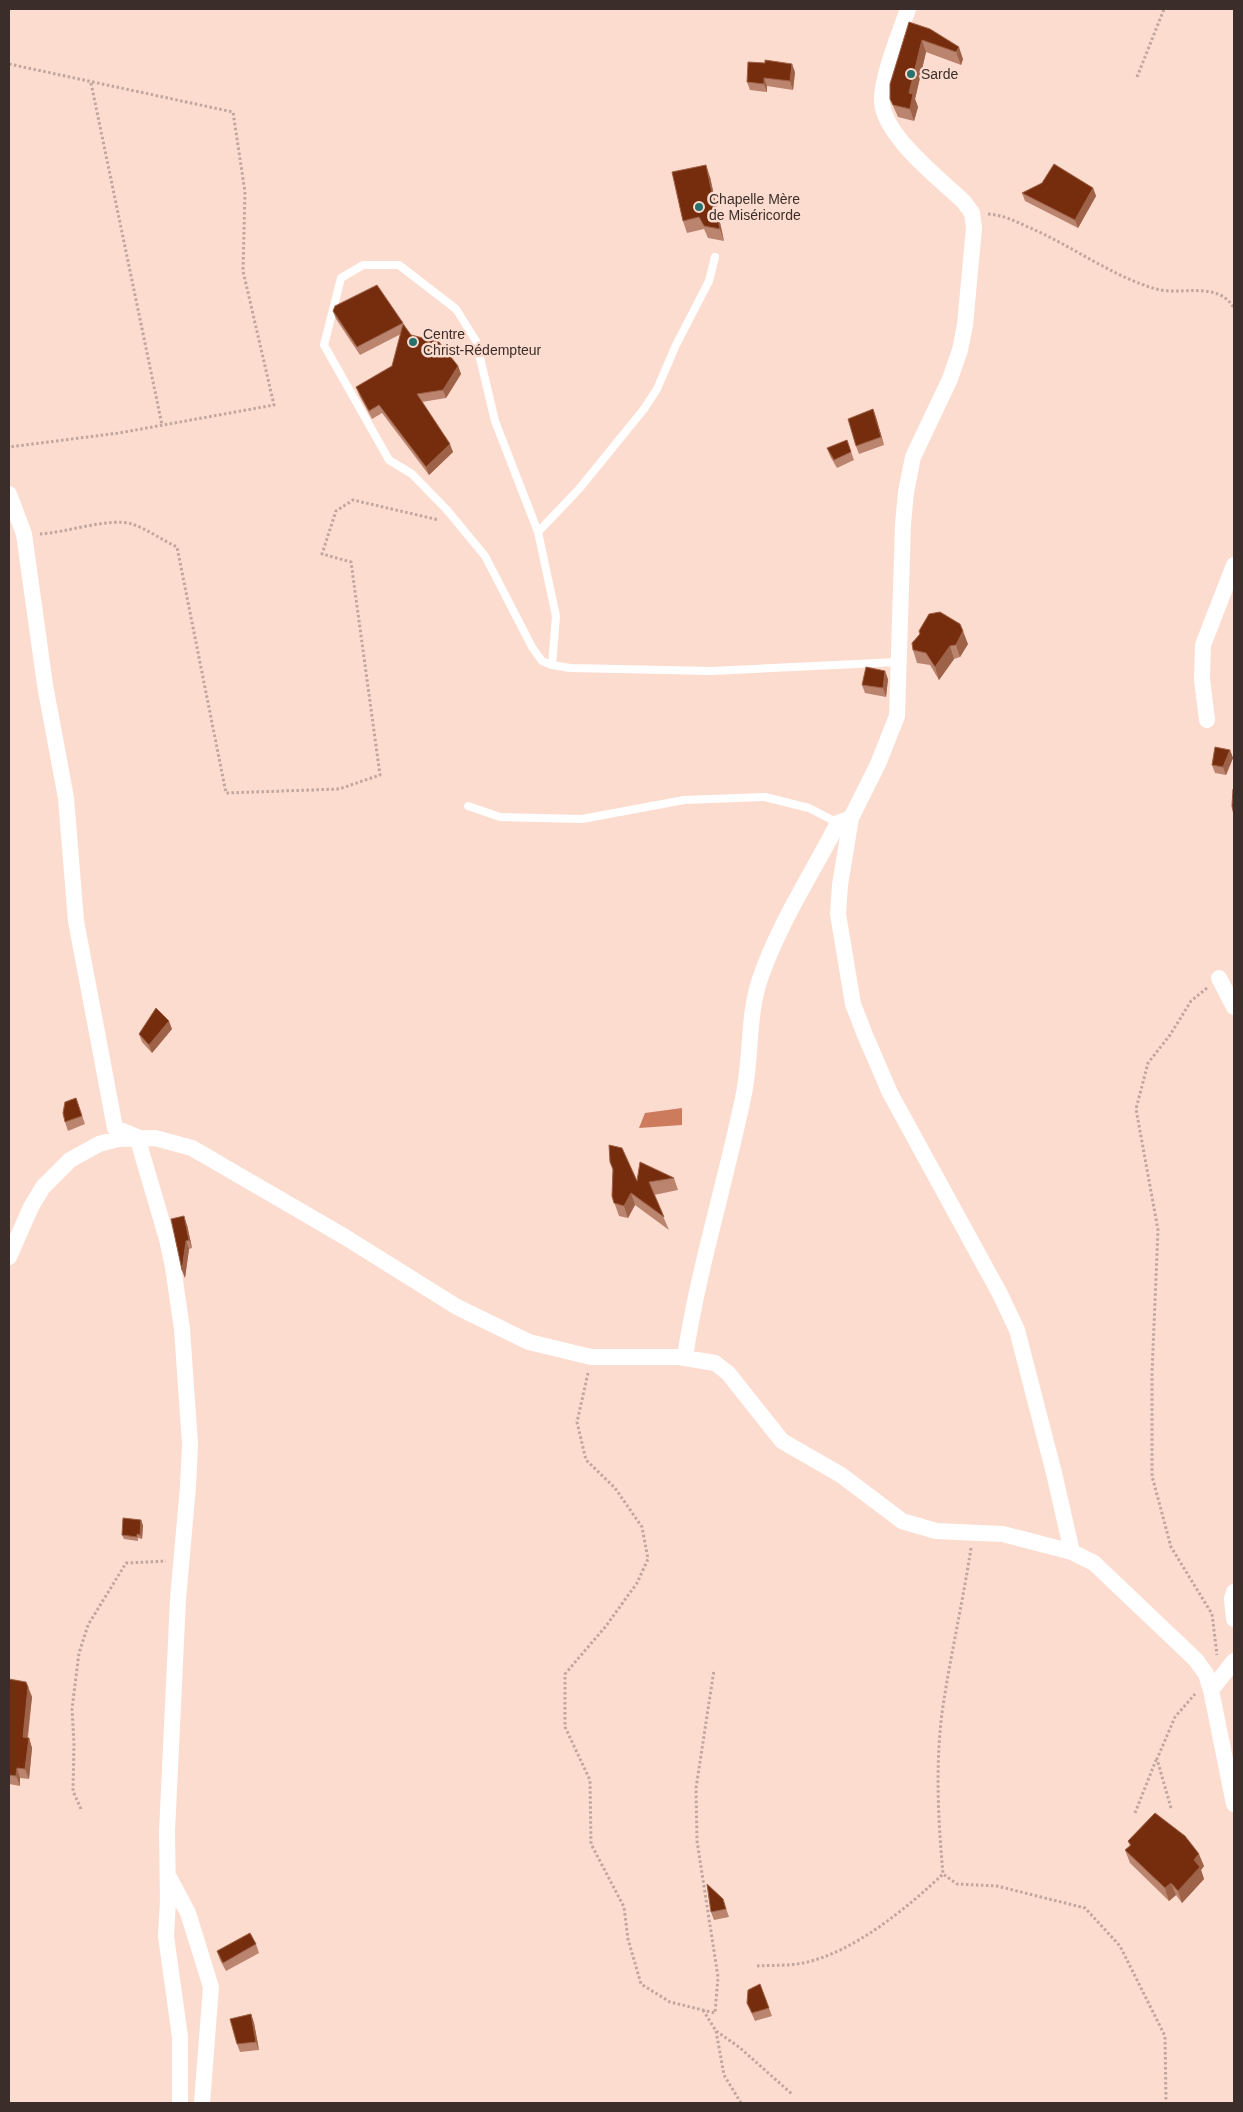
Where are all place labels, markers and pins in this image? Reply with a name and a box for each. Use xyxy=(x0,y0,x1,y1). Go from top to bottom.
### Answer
place label: Sarde xyxy=(921,66,959,82)
marker: Sarde xyxy=(905,68,917,80)
place label: Chapelle Mère de Miséricorde xyxy=(709,191,801,223)
marker: Chapelle Mère de Miséricorde xyxy=(693,201,705,213)
place label: Centre Christ-Rédempteur xyxy=(423,326,542,358)
marker: Centre Christ-Rédempteur xyxy=(407,336,419,348)

